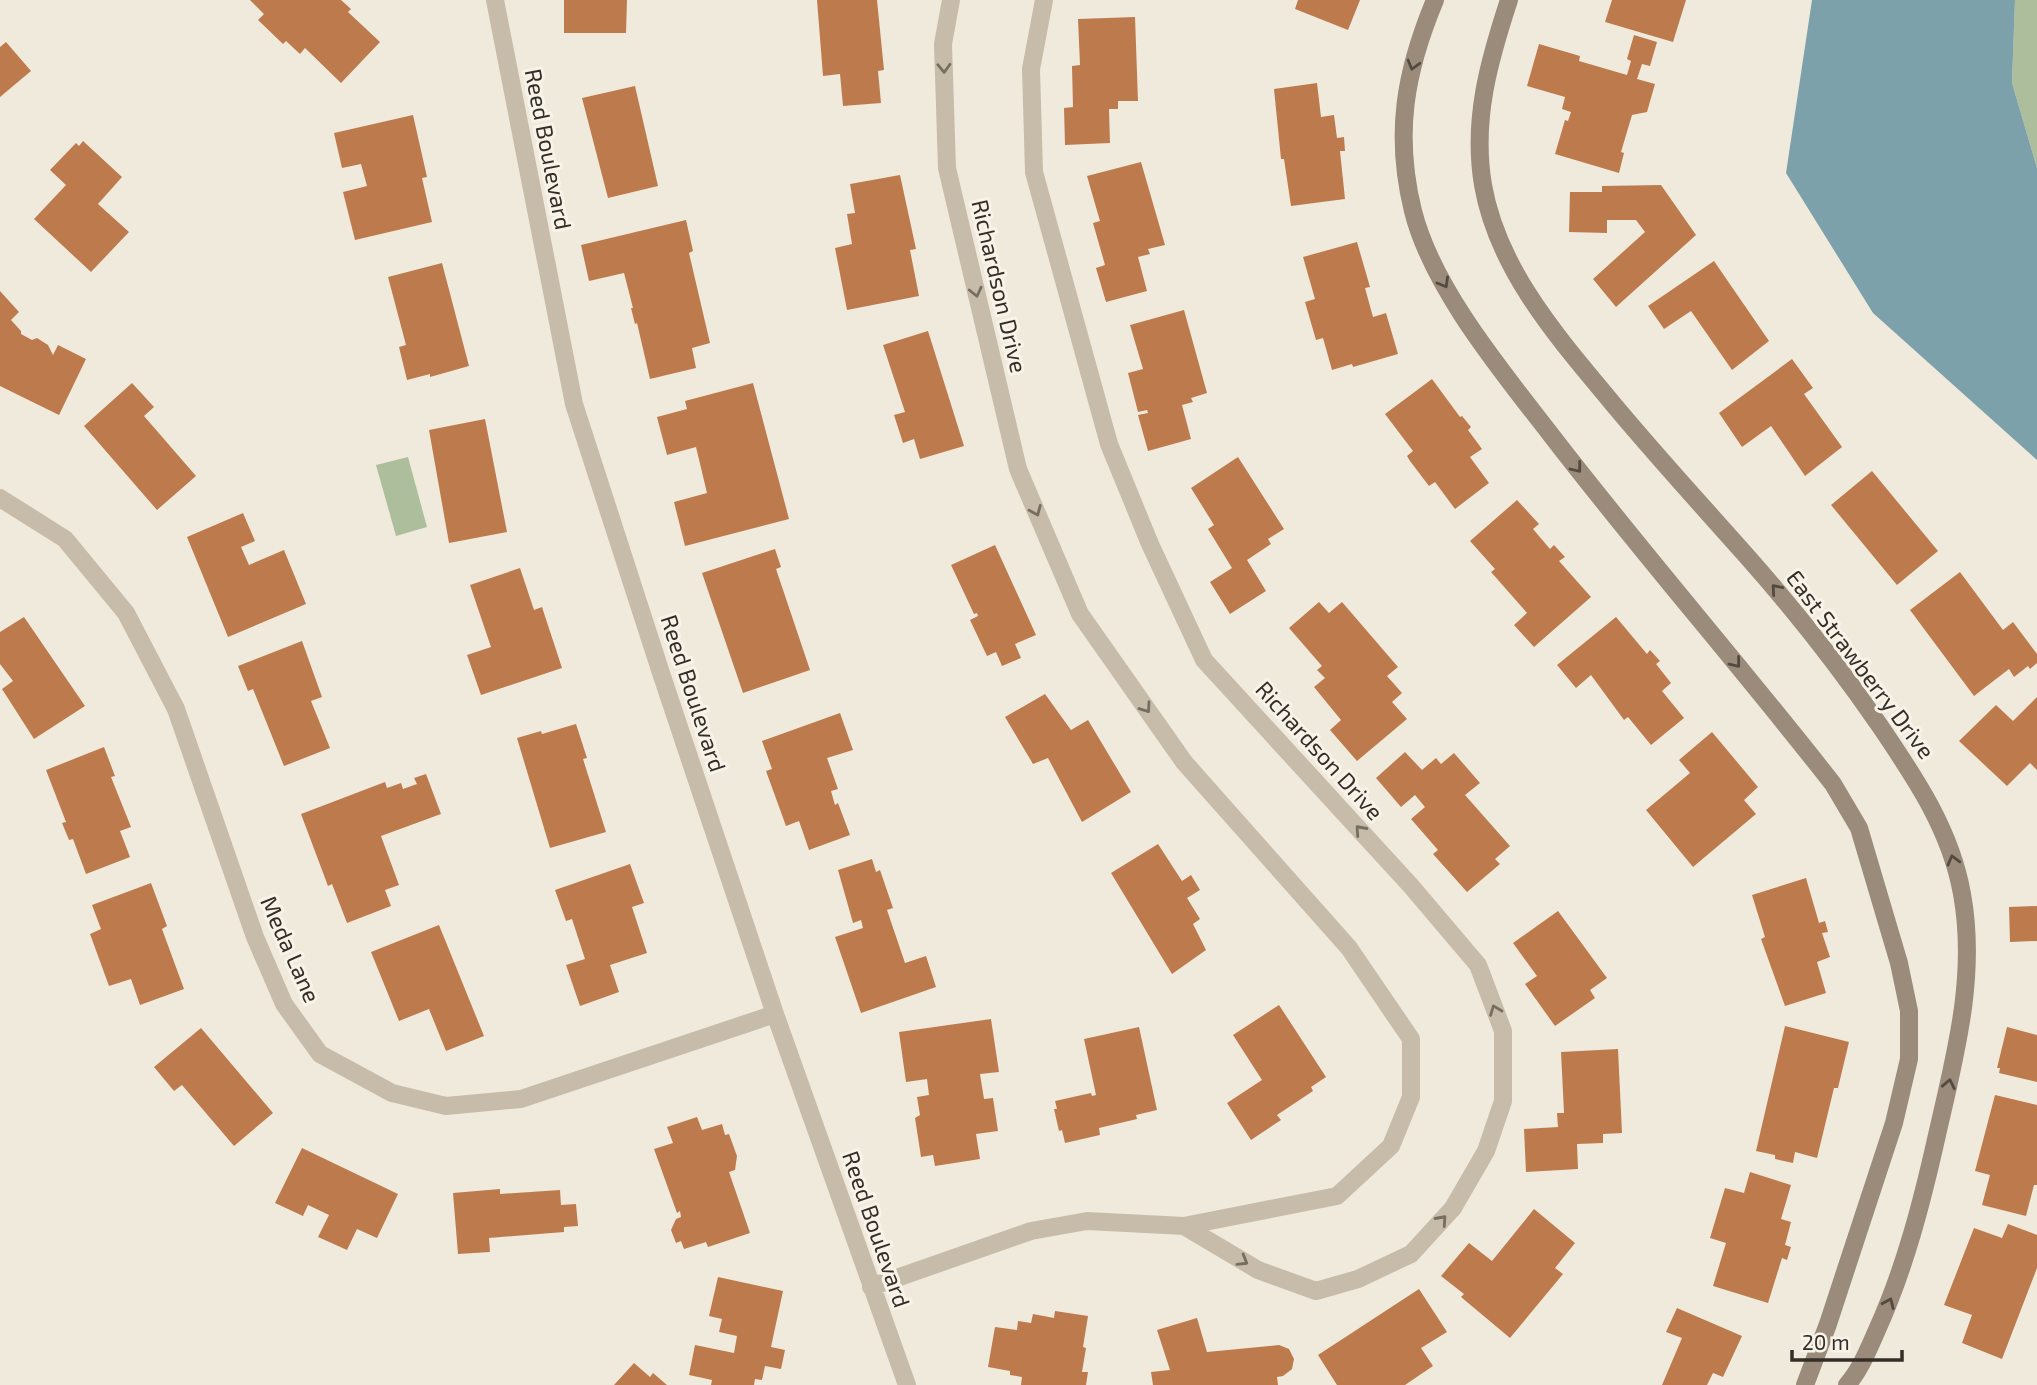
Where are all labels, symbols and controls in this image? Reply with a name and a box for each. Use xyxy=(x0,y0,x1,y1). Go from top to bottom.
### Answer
one-way arrow xyxy=(1407,58,1422,70)
one-way arrow xyxy=(936,63,952,73)
street label: Reed Boulevard xyxy=(520,66,578,232)
street label: Richardson Drive xyxy=(966,197,1034,375)
one-way arrow xyxy=(1436,276,1449,289)
one-way arrow xyxy=(968,286,983,298)
one-way arrow xyxy=(1568,461,1581,473)
one-way arrow xyxy=(1027,504,1041,516)
street label: East Strawberry Drive xyxy=(1781,564,1941,764)
one-way arrow xyxy=(1772,585,1784,598)
street label: Reed Boulevard xyxy=(655,611,733,775)
one-way arrow xyxy=(1728,655,1740,668)
street label: Richardson Drive xyxy=(1250,675,1390,825)
one-way arrow xyxy=(1138,700,1150,713)
one-way arrow xyxy=(1355,825,1368,838)
one-way arrow xyxy=(1947,854,1961,866)
street label: Meda Lane xyxy=(255,891,327,1007)
one-way arrow xyxy=(1489,1004,1503,1016)
one-way arrow xyxy=(1940,1078,1955,1090)
street label: Reed Boulevard xyxy=(837,1147,917,1311)
one-way arrow xyxy=(1434,1215,1446,1228)
one-way arrow xyxy=(1235,1253,1248,1266)
one-way arrow xyxy=(1881,1298,1895,1310)
scale bar xyxy=(1792,1318,1902,1362)
text: 20 m xyxy=(1802,1329,1850,1354)

